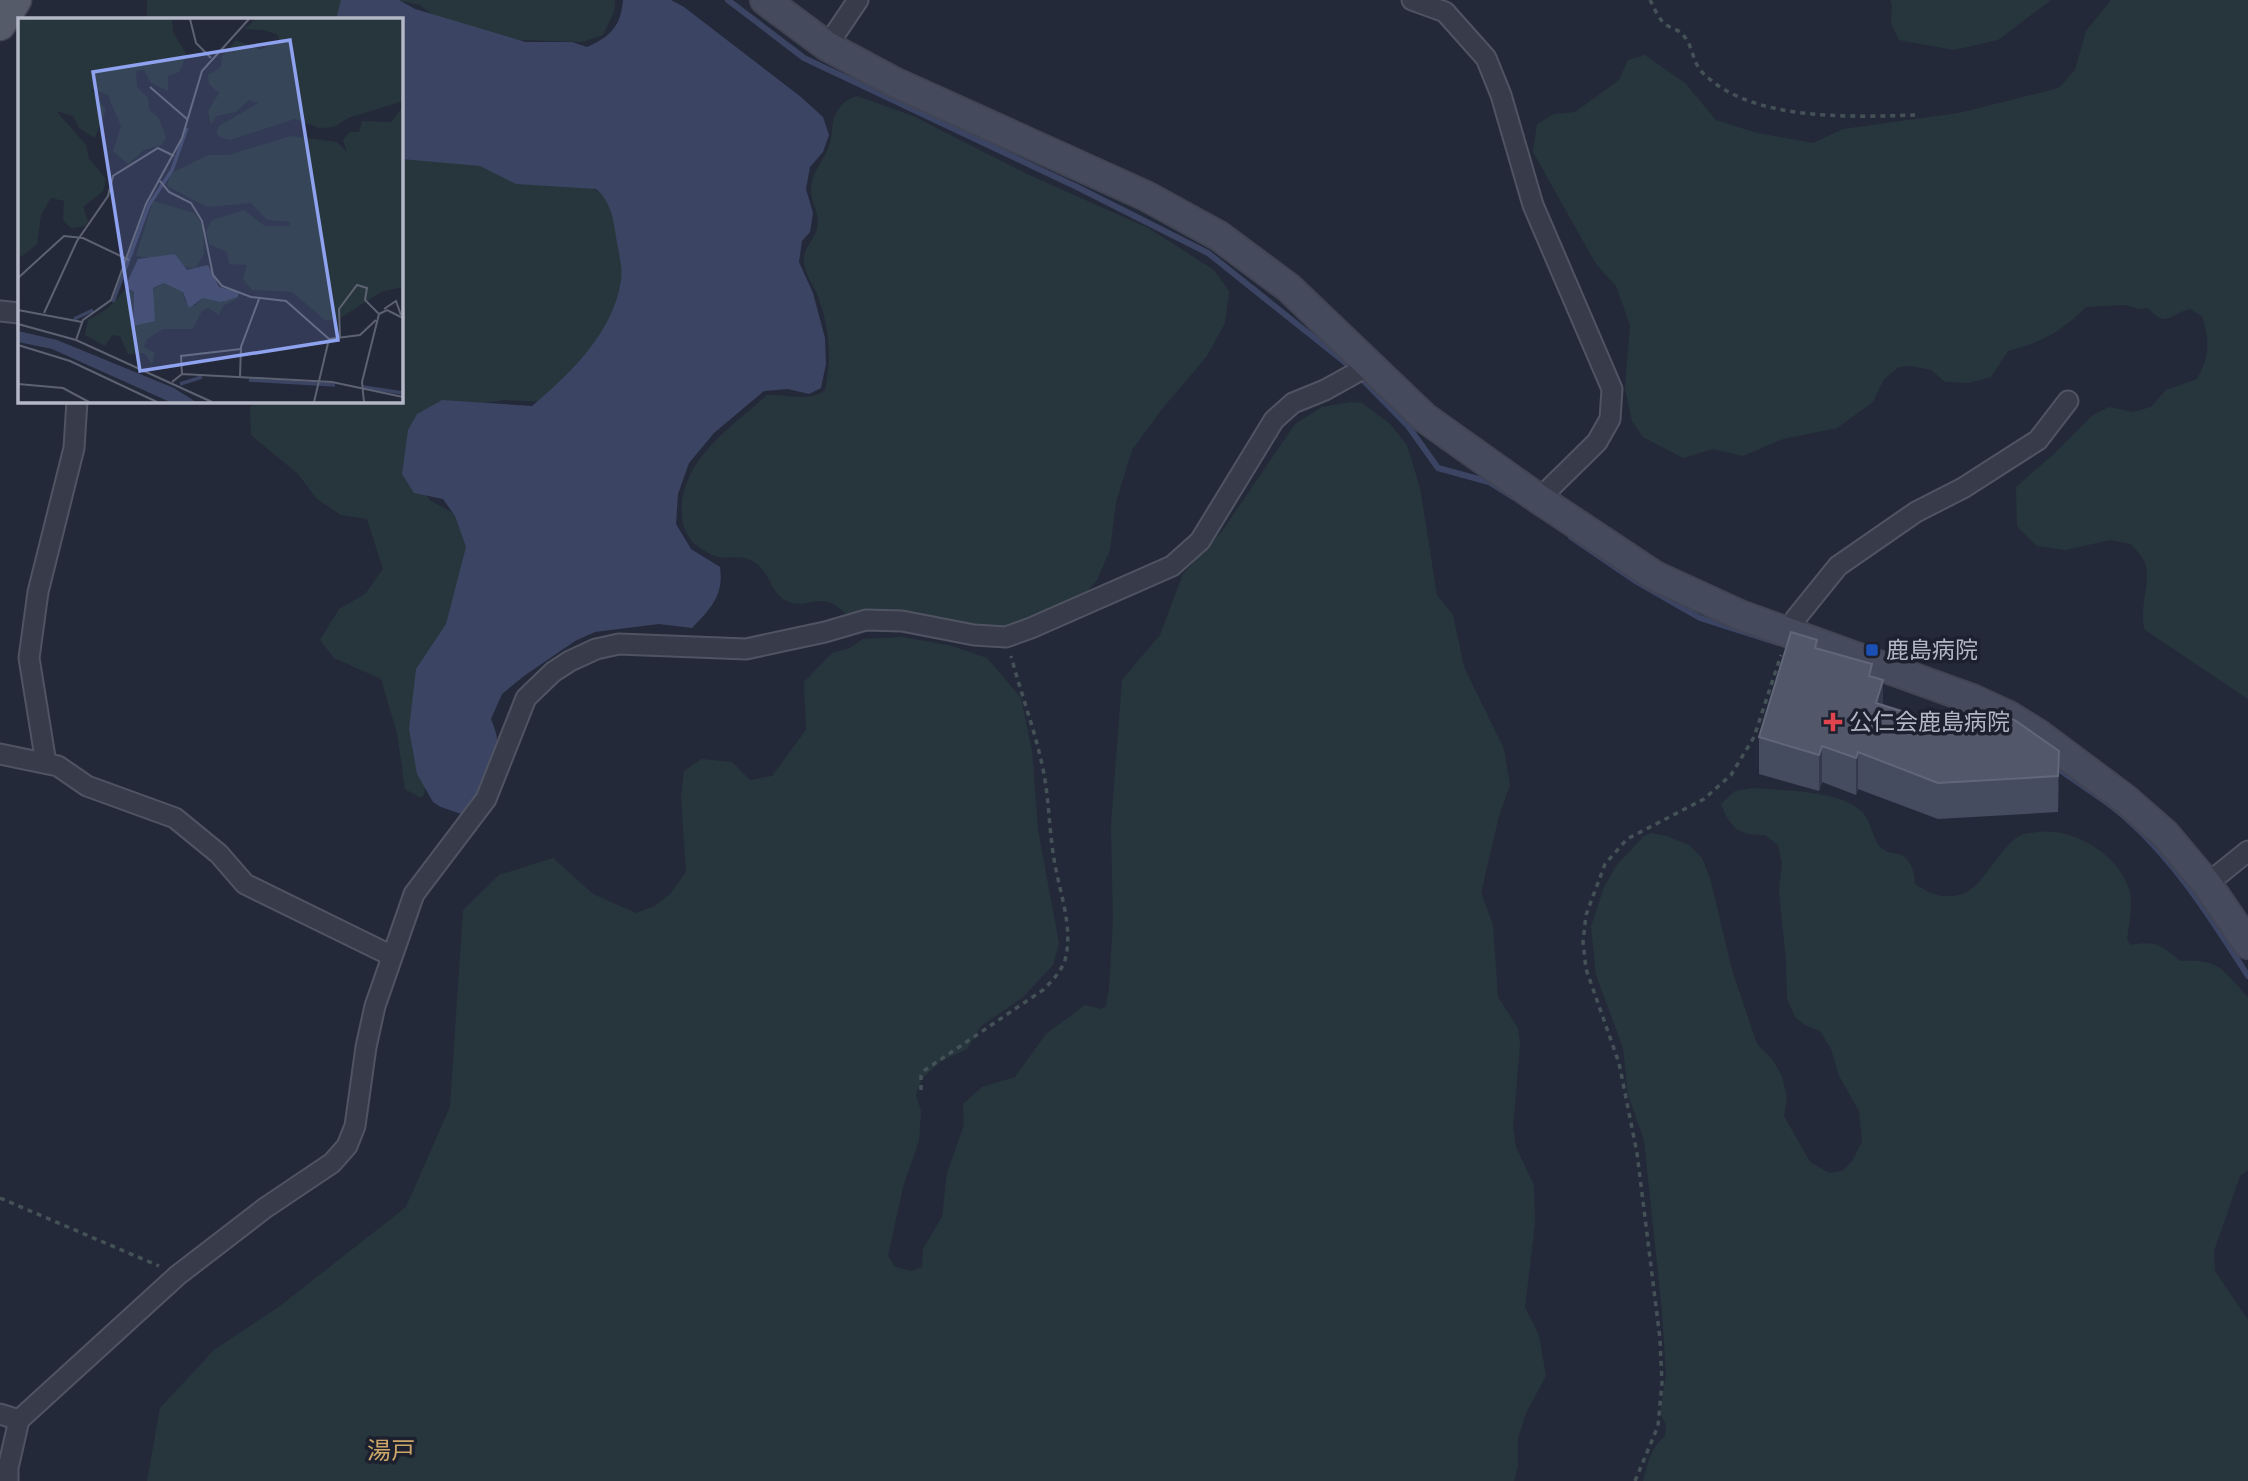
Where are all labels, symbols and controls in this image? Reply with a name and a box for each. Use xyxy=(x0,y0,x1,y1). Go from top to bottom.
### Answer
inset map xyxy=(18,18,402,402)
place label: 鹿島病院 xyxy=(1886,635,1978,663)
marker: 鹿島病院 xyxy=(1864,642,1880,658)
place label: 公仁会鹿島病院 xyxy=(1849,707,2010,735)
marker: 公仁会鹿島病院 xyxy=(1823,712,1843,732)
district label: 湯戸 xyxy=(367,1435,415,1464)

